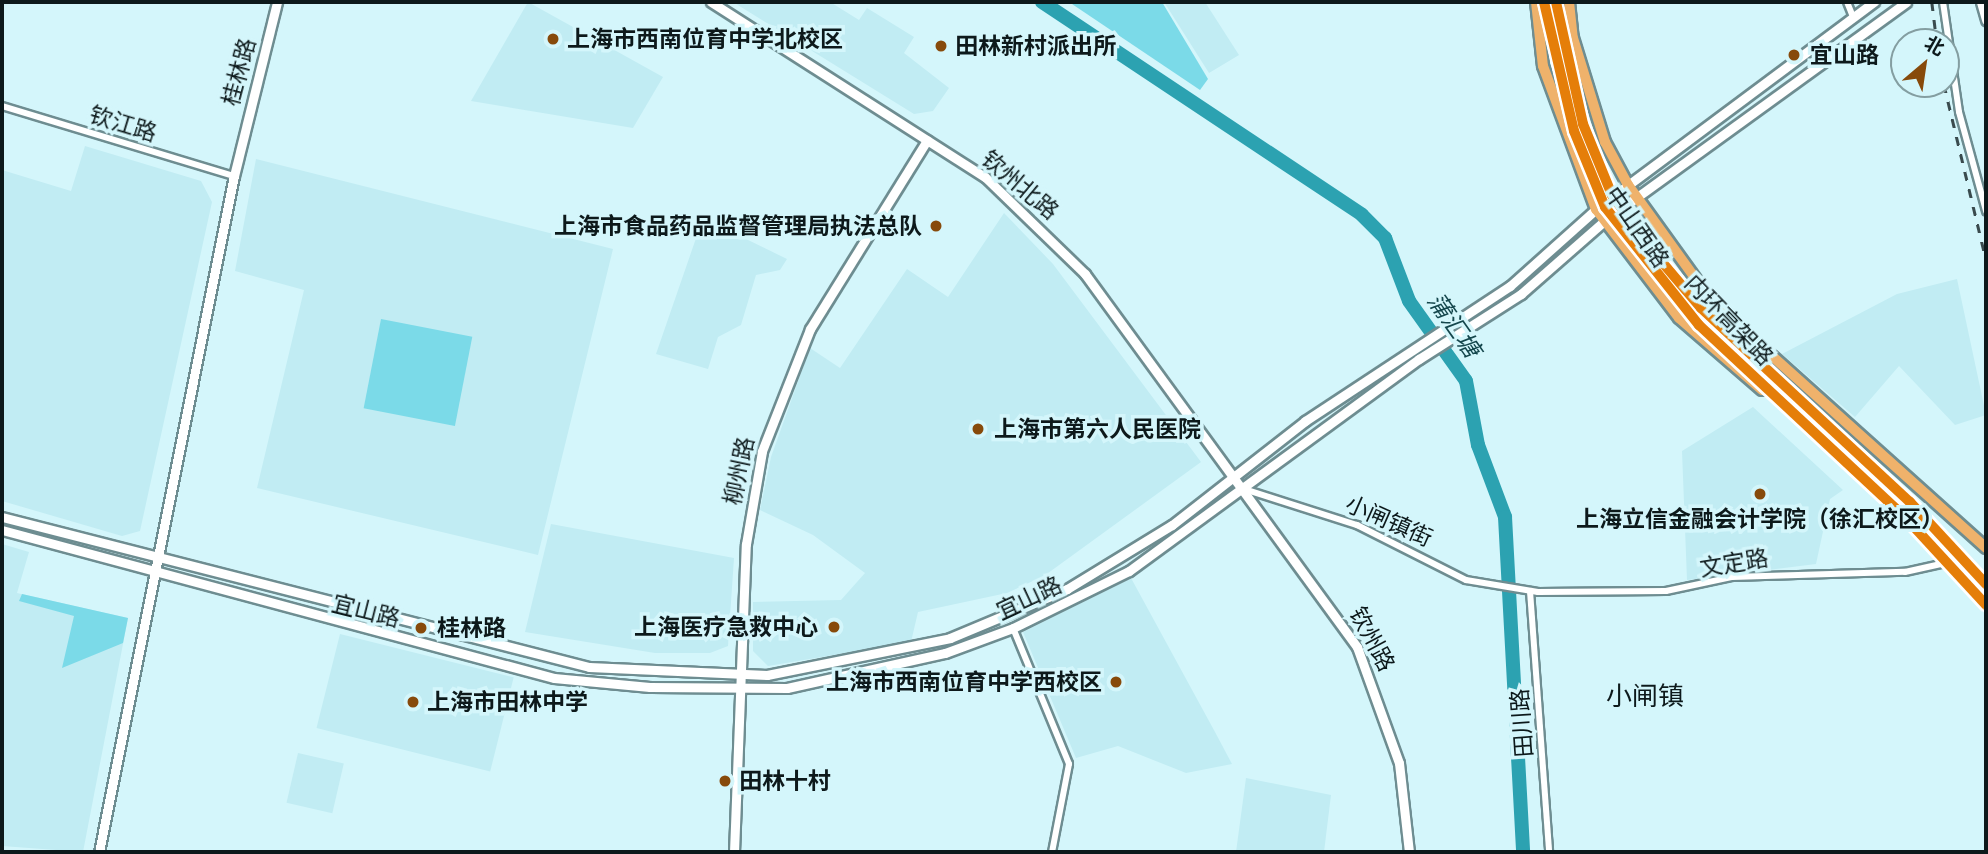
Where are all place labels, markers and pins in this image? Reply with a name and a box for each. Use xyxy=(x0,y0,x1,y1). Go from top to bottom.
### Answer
place label: 上海市西南位育中学北校区 xyxy=(567,25,843,53)
marker: 上海市西南位育中学北校区 xyxy=(545,31,561,47)
place label: 田林新村派出所 xyxy=(955,32,1116,60)
marker: 田林新村派出所 xyxy=(933,38,949,54)
place label: 宜山路 xyxy=(1810,41,1879,69)
marker: 宜山路 xyxy=(1784,45,1804,65)
place label: 上海市食品药品监督管理局执法总队 xyxy=(554,212,922,240)
marker: 上海市食品药品监督管理局执法总队 xyxy=(928,218,944,234)
place label: 上海市第六人民医院 xyxy=(994,415,1201,443)
marker: 上海市第六人民医院 xyxy=(968,419,988,439)
marker: 上海立信金融会计学院（徐汇校区） xyxy=(1752,486,1768,502)
place label: 上海立信金融会计学院（徐汇校区） xyxy=(1576,505,1944,533)
place label: 上海医疗急救中心 xyxy=(634,613,818,641)
place label: 桂林路 xyxy=(437,614,506,642)
marker: 上海医疗急救中心 xyxy=(824,617,844,637)
marker: 桂林路 xyxy=(411,618,431,638)
place label: 上海市西南位育中学西校区 xyxy=(826,668,1102,696)
marker: 上海市西南位育中学西校区 xyxy=(1108,674,1124,690)
place label: 上海市田林中学 xyxy=(427,688,588,716)
marker: 上海市田林中学 xyxy=(405,694,421,710)
place label: 田林十村 xyxy=(739,767,831,795)
marker: 田林十村 xyxy=(717,773,733,789)

